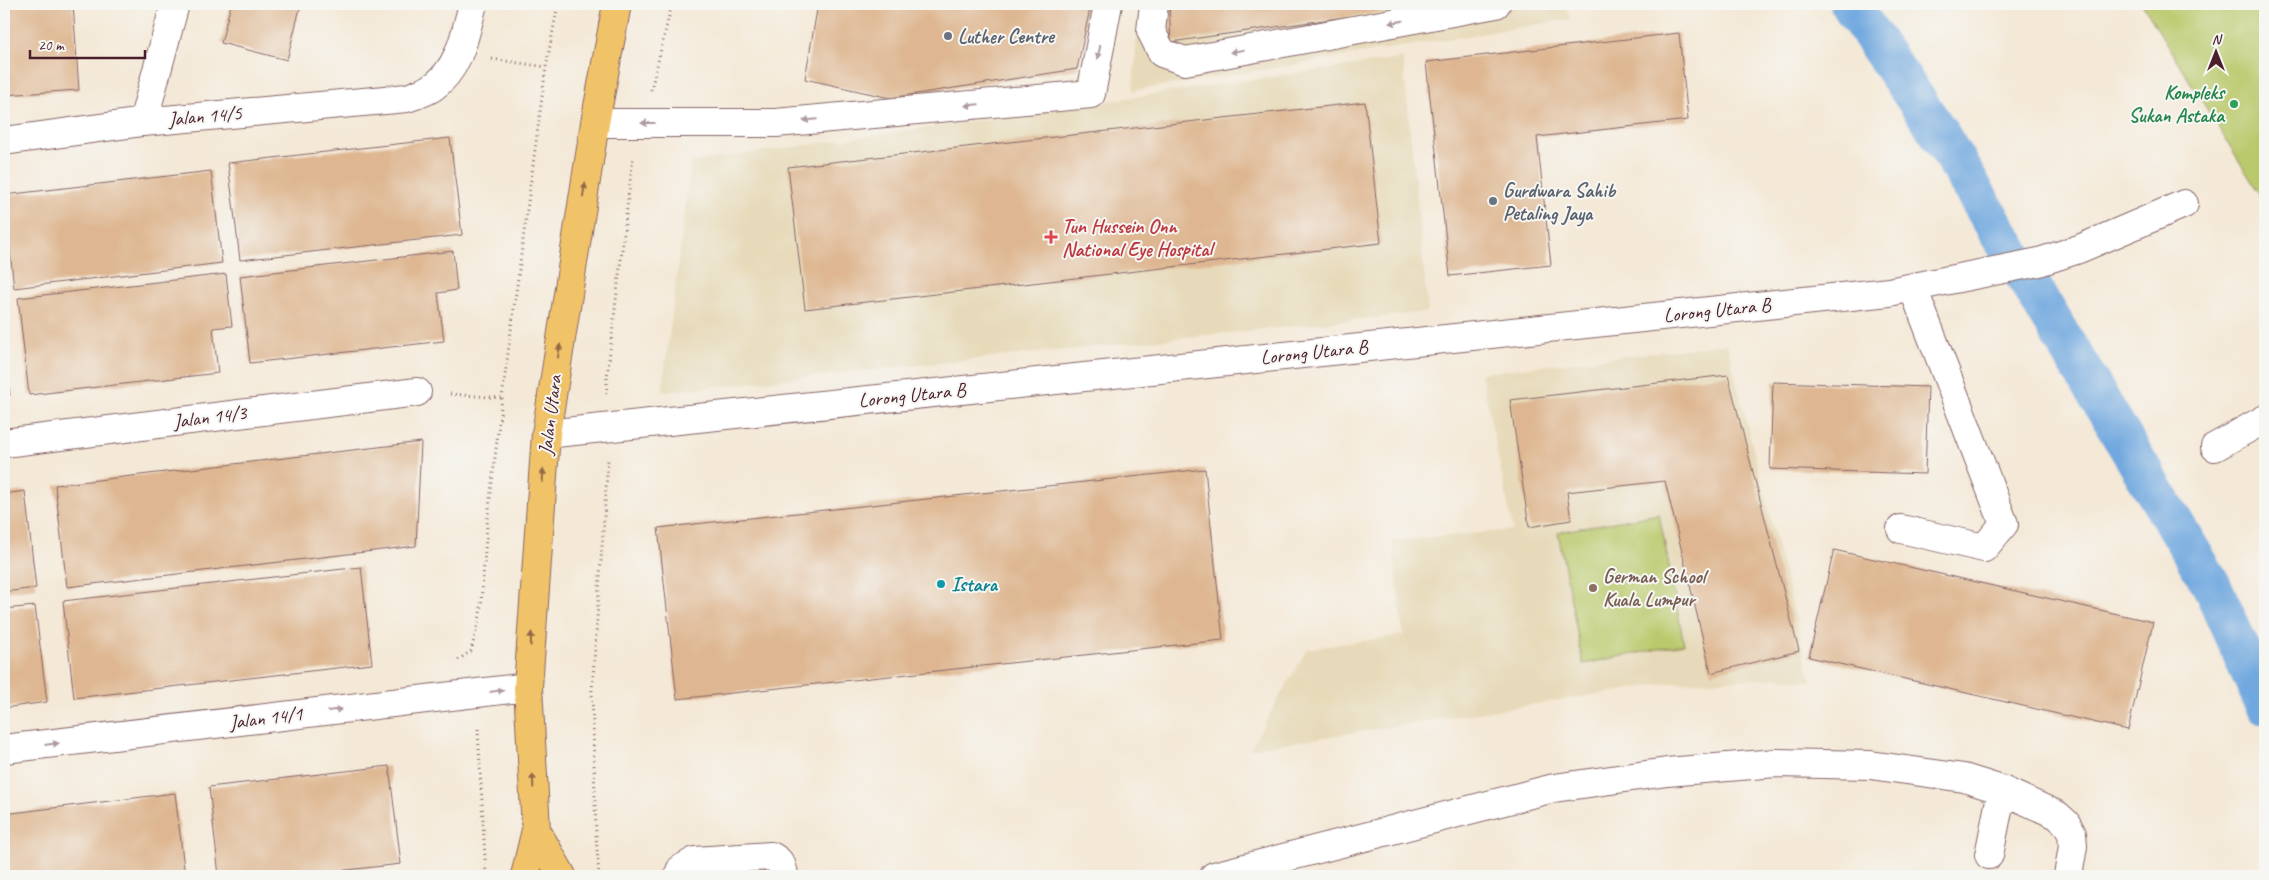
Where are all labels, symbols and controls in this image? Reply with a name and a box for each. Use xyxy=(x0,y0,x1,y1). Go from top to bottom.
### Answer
one-way arrow xyxy=(1389,18,1404,26)
place label: Luther Centre xyxy=(958,24,1056,49)
scale bar xyxy=(30,28,145,60)
north arrow xyxy=(2192,28,2242,78)
marker: Luther Centre xyxy=(942,30,954,42)
text: N xyxy=(2212,31,2223,48)
text: 20 m xyxy=(38,36,65,55)
one-way arrow xyxy=(1095,44,1103,59)
one-way arrow xyxy=(1228,48,1244,56)
place label: Kompleks Sukan Astaka xyxy=(2129,80,2226,128)
marker: Kompleks Sukan Astaka xyxy=(2228,98,2240,110)
street label: Jalan 14/5 xyxy=(166,100,244,132)
one-way arrow xyxy=(964,101,980,109)
one-way arrow xyxy=(802,116,818,124)
one-way arrow xyxy=(640,119,656,127)
place label: Gurdwara Sahib Petaling Jaya xyxy=(1503,178,1617,227)
one-way arrow xyxy=(581,182,589,198)
marker: Gurdwara Sahib Petaling Jaya xyxy=(1487,195,1499,207)
place label: Tun Hussein Onn National Eye Hospital xyxy=(1062,214,1215,262)
marker: Tun Hussein Onn National Eye Hospital xyxy=(1044,230,1058,244)
street label: Lorong Utara B xyxy=(1662,292,1773,328)
street label: Lorong Utara B xyxy=(1259,334,1370,370)
one-way arrow xyxy=(555,342,563,358)
street label: Jalan Utara xyxy=(533,372,567,457)
street label: Lorong Utara B xyxy=(857,377,968,413)
street label: Jalan 14/3 xyxy=(171,400,250,434)
one-way arrow xyxy=(539,468,547,484)
place label: German School Kuala Lumpur xyxy=(1603,564,1709,612)
place label: Istara xyxy=(951,572,999,597)
marker: Istara xyxy=(935,578,947,590)
marker: German School Kuala Lumpur xyxy=(1587,582,1599,594)
one-way arrow xyxy=(528,630,536,646)
one-way arrow xyxy=(489,687,505,695)
street label: Jalan 14/1 xyxy=(227,701,305,735)
one-way arrow xyxy=(327,706,343,714)
one-way arrow xyxy=(44,740,60,748)
one-way arrow xyxy=(529,773,537,789)

